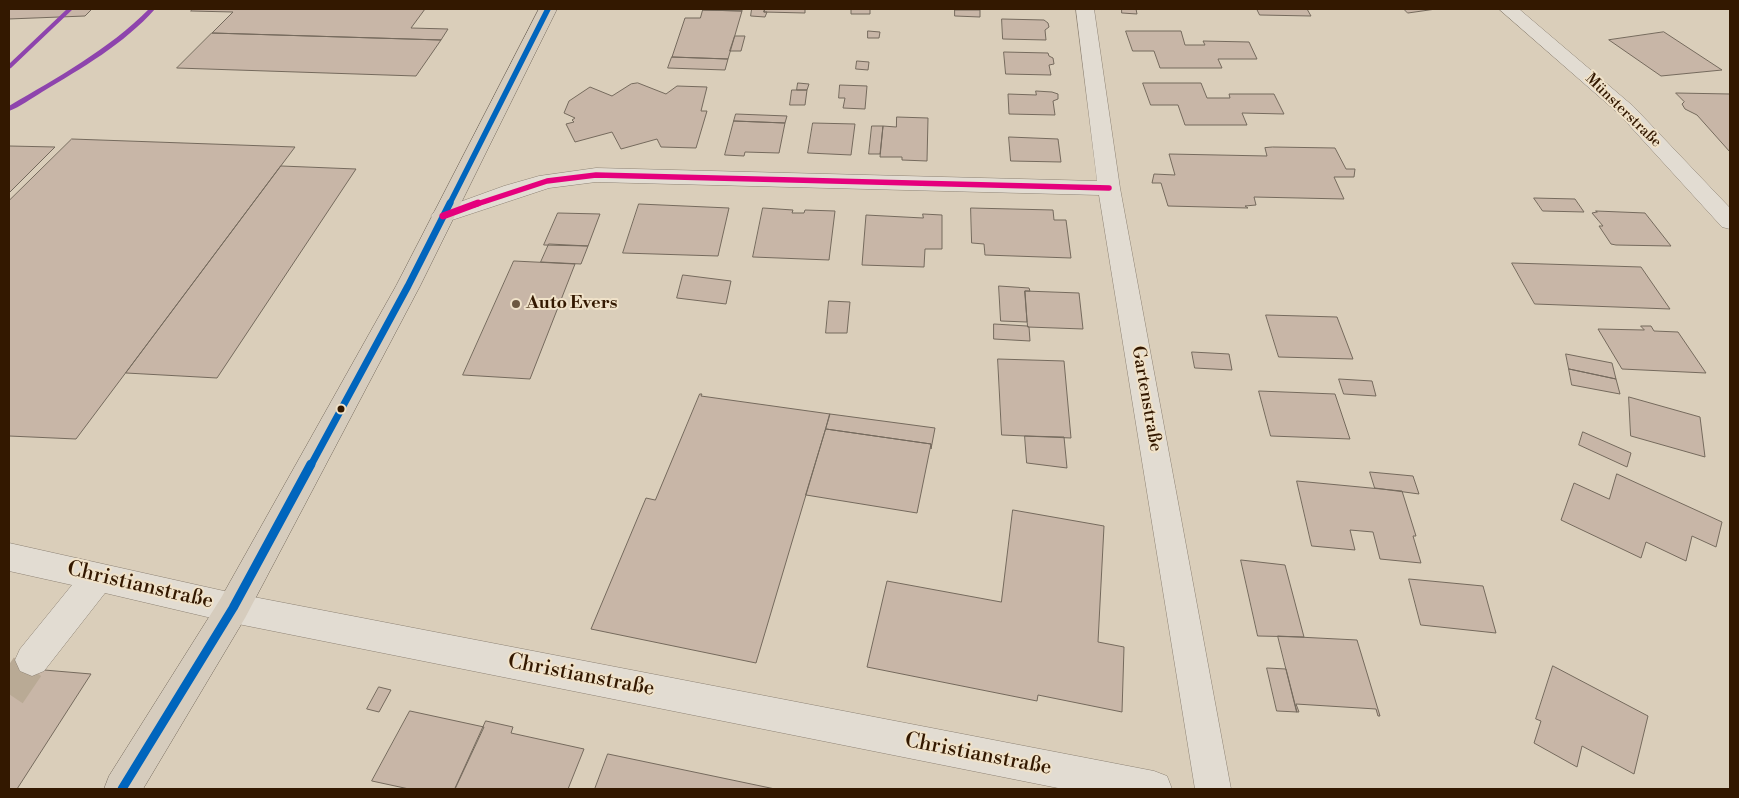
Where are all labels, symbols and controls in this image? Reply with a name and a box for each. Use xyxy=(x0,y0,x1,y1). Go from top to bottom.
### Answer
street label: Münsterstraße xyxy=(1581,70,1665,152)
place label: Auto Evers xyxy=(526,293,618,315)
marker: Auto Evers xyxy=(510,298,522,310)
street label: Gartenstraße xyxy=(1126,344,1166,454)
unlabelled marker xyxy=(336,404,346,414)
street label: Christianstraße xyxy=(65,557,215,615)
street label: Christianstraße xyxy=(505,649,657,703)
street label: Christianstraße xyxy=(902,728,1054,782)

